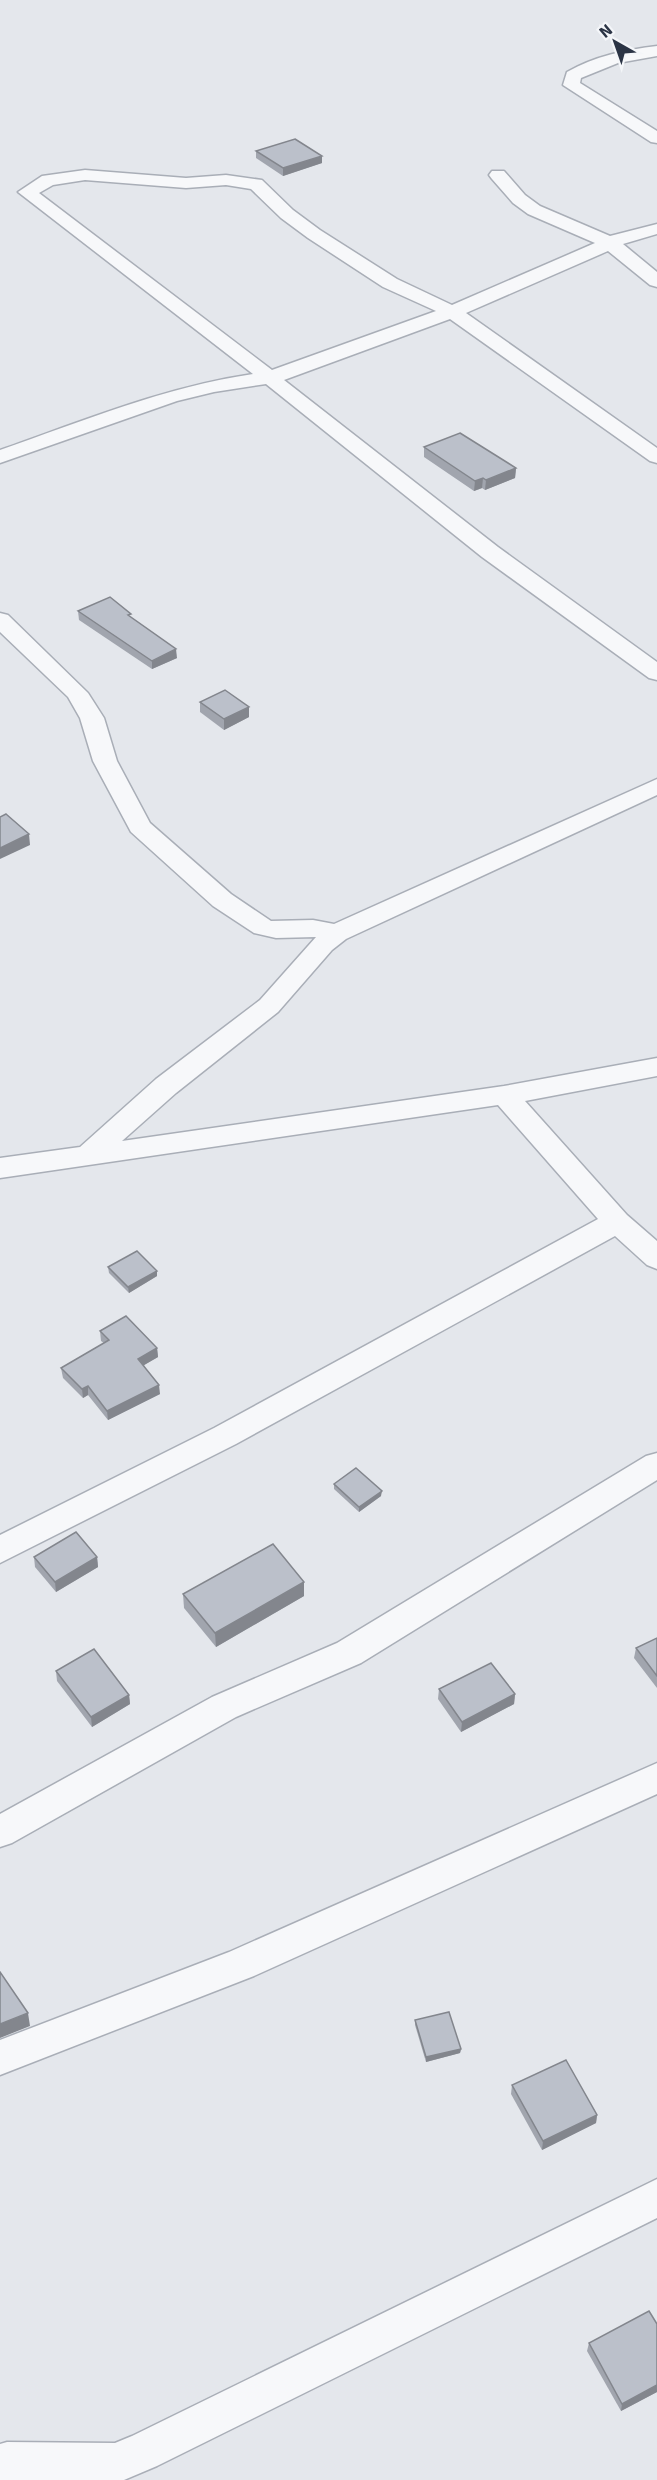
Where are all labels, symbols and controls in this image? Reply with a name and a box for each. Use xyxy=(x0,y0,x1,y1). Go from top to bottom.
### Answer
north arrow xyxy=(585,12,645,72)
text: N xyxy=(595,20,617,43)

